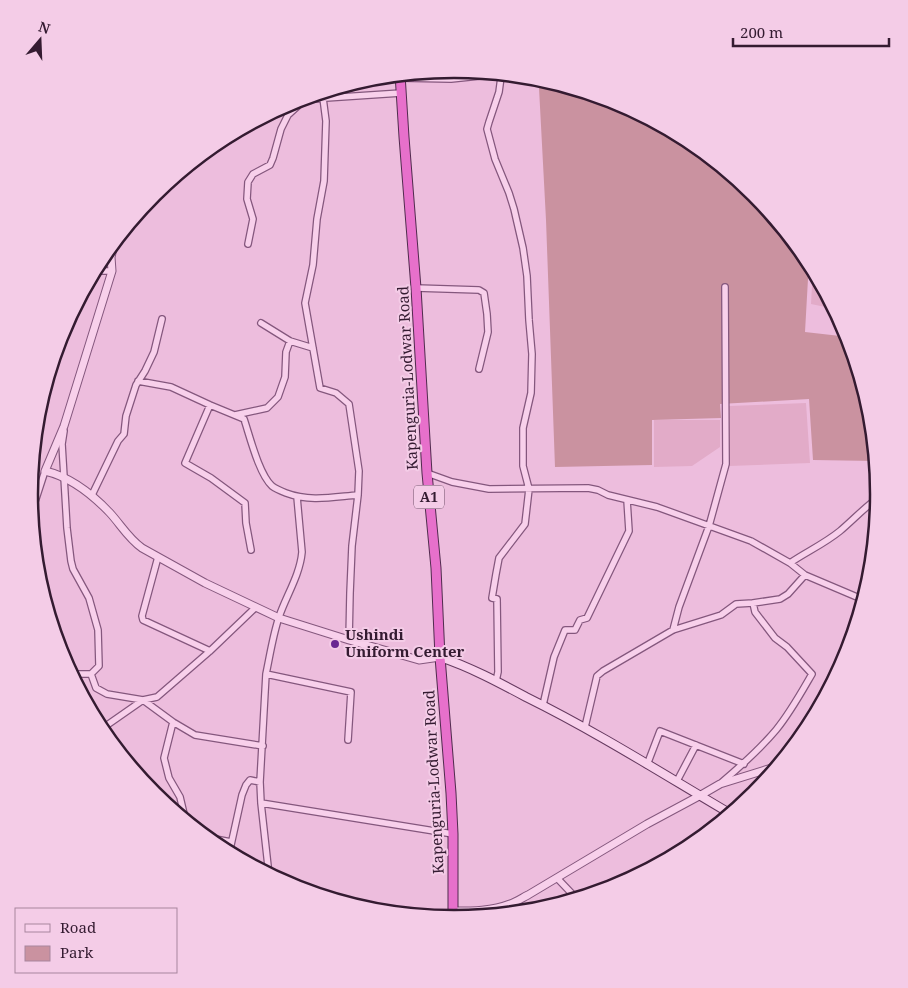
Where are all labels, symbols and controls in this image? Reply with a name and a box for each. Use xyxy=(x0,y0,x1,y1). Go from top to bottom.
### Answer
north arrow xyxy=(15,15,65,65)
scale bar xyxy=(733,15,889,47)
text: N xyxy=(36,16,53,38)
text: 200 m xyxy=(740,22,783,42)
street label: Kapenguria-Lodwar Road xyxy=(392,286,422,471)
road number: A1 xyxy=(414,486,444,508)
place label: Ushindi Uniform Center xyxy=(345,624,465,661)
marker: Ushindi Uniform Center xyxy=(329,638,341,650)
street label: Kapenguria-Lodwar Road xyxy=(418,690,448,875)
legend xyxy=(15,908,178,973)
text: Road xyxy=(60,917,96,937)
text: Park xyxy=(60,942,94,962)

